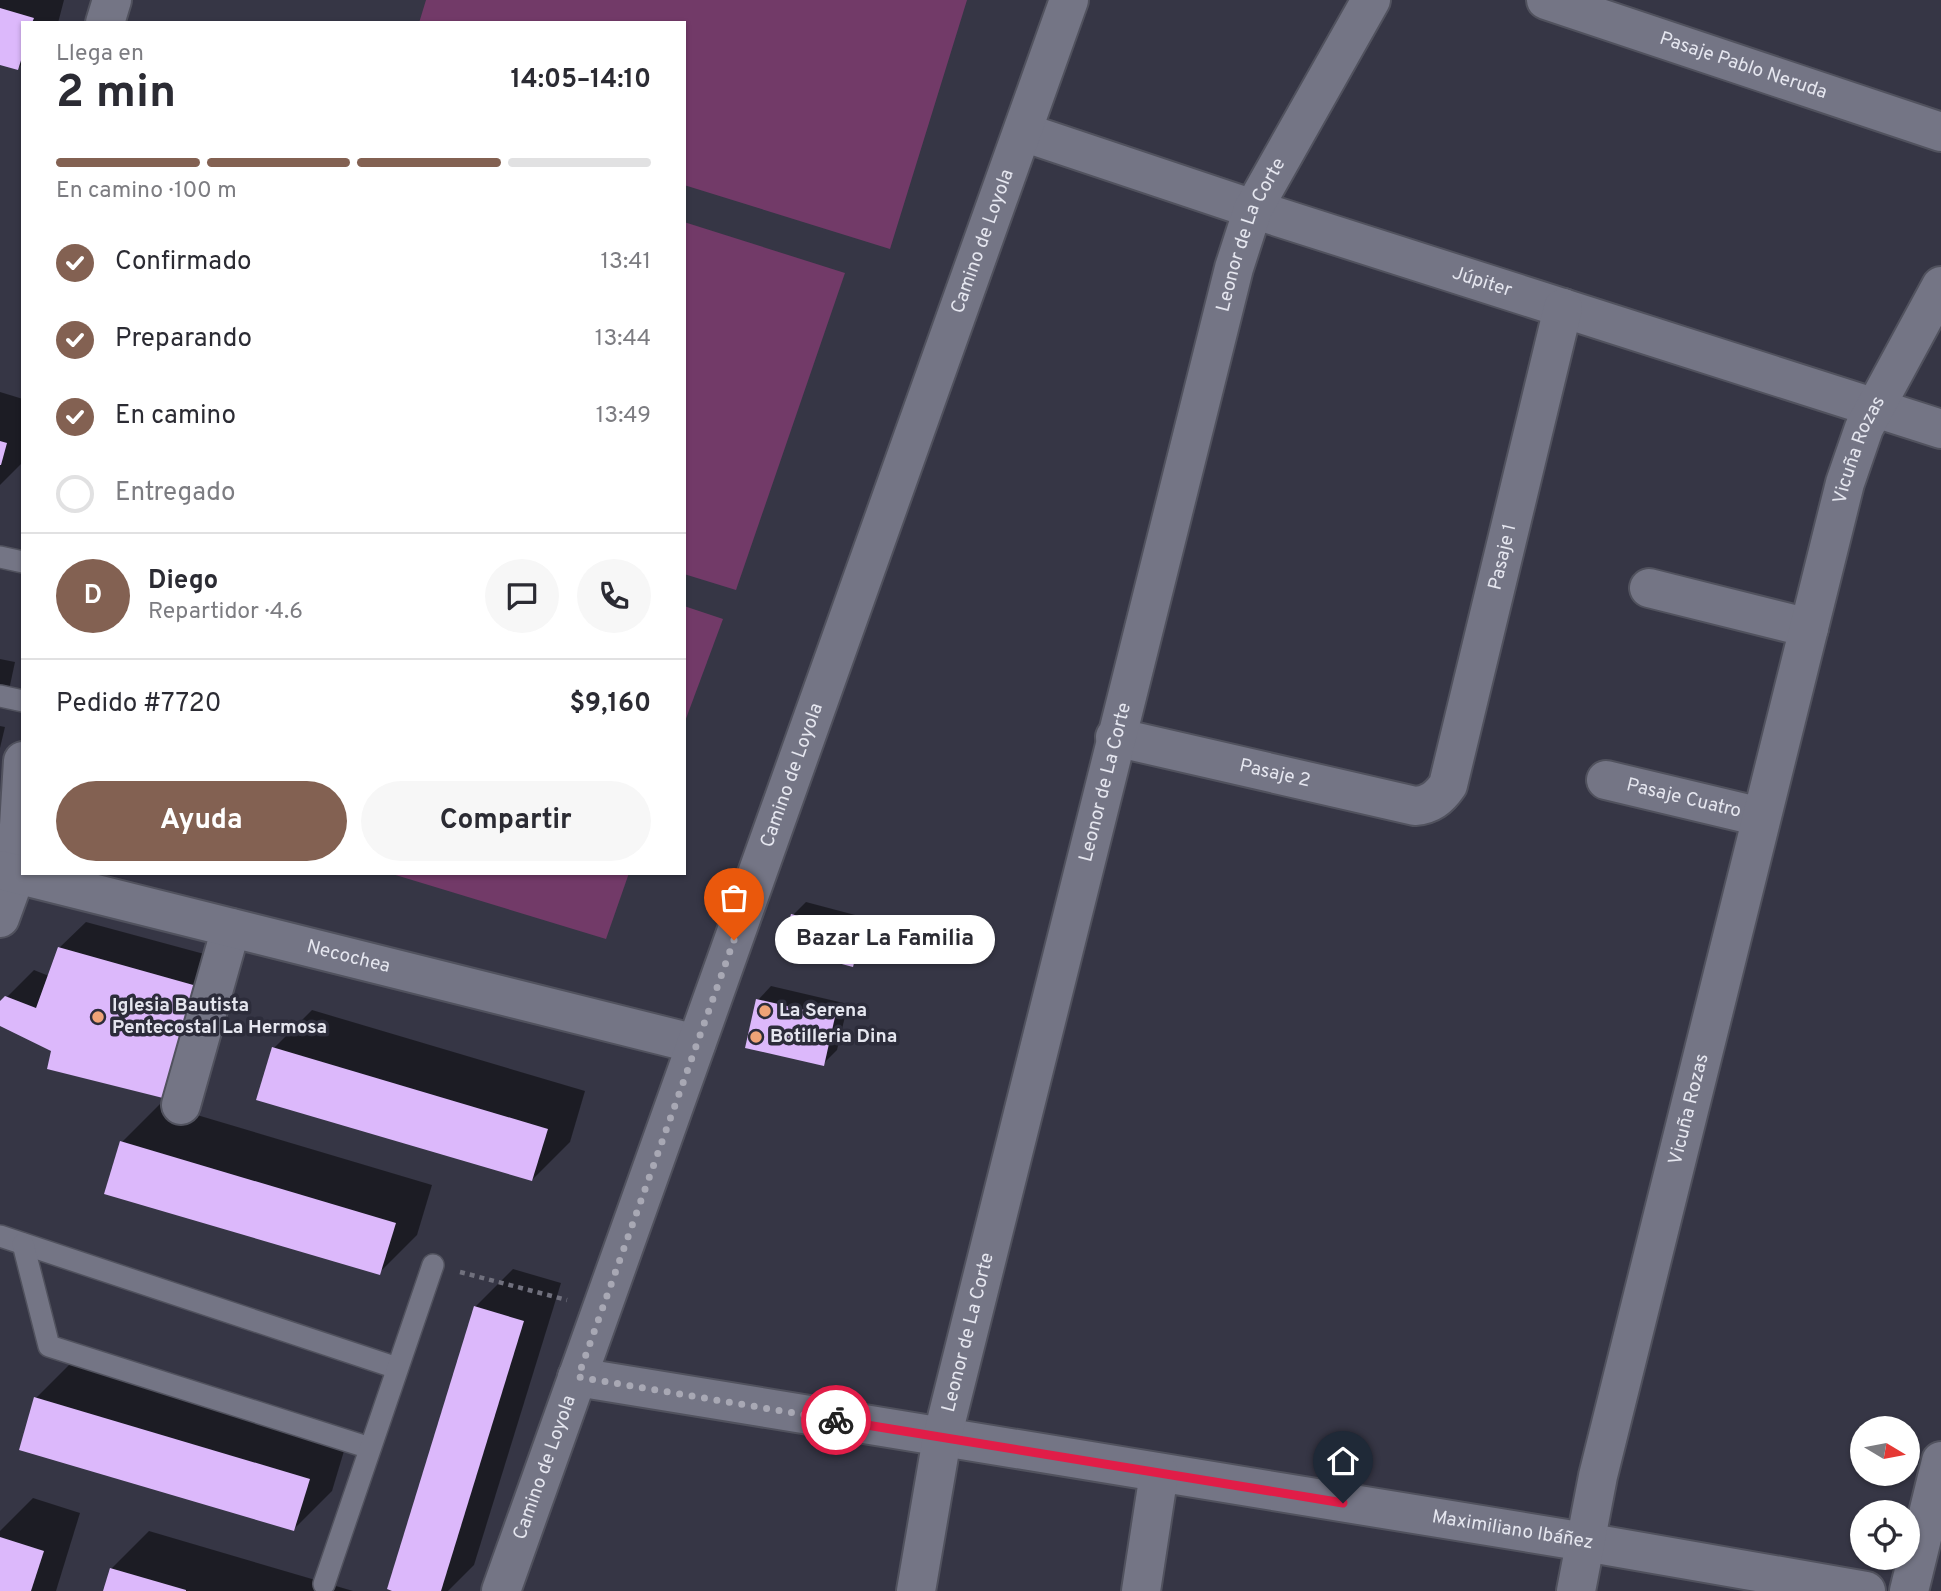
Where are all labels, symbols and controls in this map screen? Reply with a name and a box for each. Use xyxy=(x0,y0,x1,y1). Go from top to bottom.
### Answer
street label: Pasaje Pablo Neruda xyxy=(1656,27,1830,105)
text: Llega en xyxy=(56,40,144,69)
text: 14:05–14:10 xyxy=(511,64,651,97)
text: 2 min xyxy=(56,65,176,124)
street label: Leonor de La Corte xyxy=(1212,154,1291,314)
street label: Camino de Loyola xyxy=(946,166,1020,317)
text: En camino · 100 m xyxy=(56,177,237,206)
icon: check xyxy=(56,244,94,282)
text: Confirmado xyxy=(115,246,252,279)
text: 13:41 xyxy=(601,248,651,277)
street label: Júpiter xyxy=(1449,261,1516,303)
icon: check xyxy=(56,321,94,359)
text: Preparando xyxy=(115,323,252,356)
text: 13:44 xyxy=(595,325,651,354)
street label: Vicuña Rozas xyxy=(1828,392,1891,506)
icon: check xyxy=(56,398,94,436)
text: En camino xyxy=(115,400,236,433)
text: 13:49 xyxy=(596,402,651,431)
text: Entregado xyxy=(115,477,235,510)
street label: Pasaje 1 xyxy=(1483,521,1523,593)
button: chat xyxy=(485,559,559,633)
button: phone xyxy=(577,559,651,633)
text: Diego xyxy=(148,565,218,598)
text: D xyxy=(84,580,102,613)
text: Repartidor · 4.6 xyxy=(148,598,303,627)
text: Pedido #7720 xyxy=(56,688,221,721)
text: $9,160 xyxy=(569,688,651,721)
street label: Camino de Loyola xyxy=(755,700,829,851)
street label: Leonor de La Corte xyxy=(1074,700,1137,864)
street label: Pasaje 2 xyxy=(1237,754,1313,794)
street label: Pasaje Cuatro xyxy=(1624,773,1744,824)
button: Ayuda xyxy=(56,781,347,861)
button: Compartir xyxy=(361,781,651,861)
pin xyxy=(704,868,764,940)
icon: bag xyxy=(715,879,753,917)
callout: Bazar La Familia xyxy=(776,916,996,964)
text: Bazar La Familia xyxy=(796,925,974,954)
street label: Necochea xyxy=(304,935,393,979)
place label: Iglesia Bautista Pentecostal La Hermosa xyxy=(112,994,327,1040)
place label: La Serena xyxy=(779,999,867,1023)
marker: La Serena xyxy=(757,1003,773,1019)
marker: Iglesia Bautista Pentecostal La Hermosa xyxy=(90,1009,106,1025)
place label: Botilleria Dina xyxy=(770,1025,897,1049)
marker: Botilleria Dina xyxy=(748,1029,764,1045)
street label: Vicuña Rozas xyxy=(1664,1051,1715,1167)
street label: Leonor de La Corte xyxy=(937,1250,1000,1415)
courier xyxy=(801,1385,871,1455)
street label: Camino de Loyola xyxy=(508,1392,582,1543)
icon: bike xyxy=(817,1401,855,1439)
north arrow xyxy=(1850,1416,1920,1486)
map controls xyxy=(1850,1416,1920,1570)
pin xyxy=(1313,1431,1373,1503)
icon: home xyxy=(1324,1442,1362,1480)
button: locate xyxy=(1850,1500,1920,1570)
street label: Maximiliano Ibáñez xyxy=(1430,1505,1595,1555)

